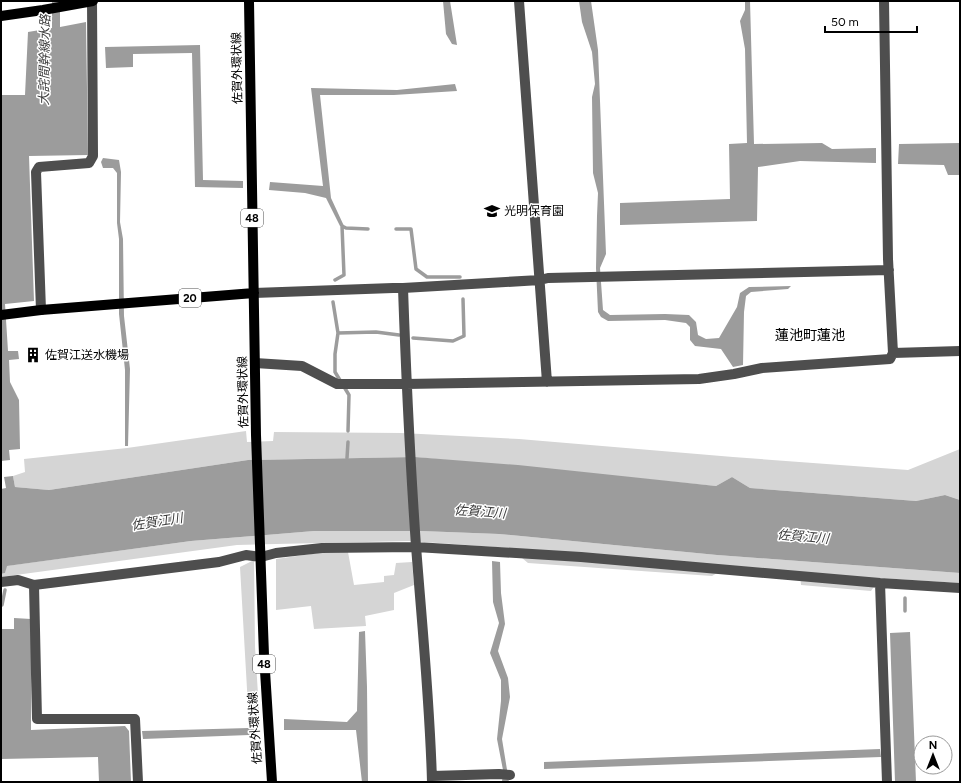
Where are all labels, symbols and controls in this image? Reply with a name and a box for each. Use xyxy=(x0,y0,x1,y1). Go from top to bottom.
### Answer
scale bar xyxy=(825,8,917,34)
water label: 大詫間幹線水路 xyxy=(36,13,53,106)
text: 50 m xyxy=(831,15,859,29)
street label: 佐賀外環状線 xyxy=(229,32,245,104)
school or university icon: 光明保育園 xyxy=(483,202,501,220)
place label: 光明保育園 xyxy=(504,204,564,218)
road number: 48 xyxy=(241,209,263,227)
road number: 20 xyxy=(179,289,201,307)
district label: 蓮池町蓮池 xyxy=(775,327,845,344)
building icon: 佐賀江送水機場 xyxy=(24,346,42,364)
place label: 佐賀江送水機場 xyxy=(45,348,129,362)
street label: 佐賀外環状線 xyxy=(235,356,251,428)
water label: 佐賀江川 xyxy=(453,502,508,521)
water label: 佐賀江川 xyxy=(130,510,186,533)
water label: 佐賀江川 xyxy=(776,527,831,546)
road number: 48 xyxy=(253,655,275,673)
street label: 佐賀外環状線 xyxy=(246,692,264,764)
north arrow xyxy=(913,735,953,775)
text: N xyxy=(929,739,937,752)

